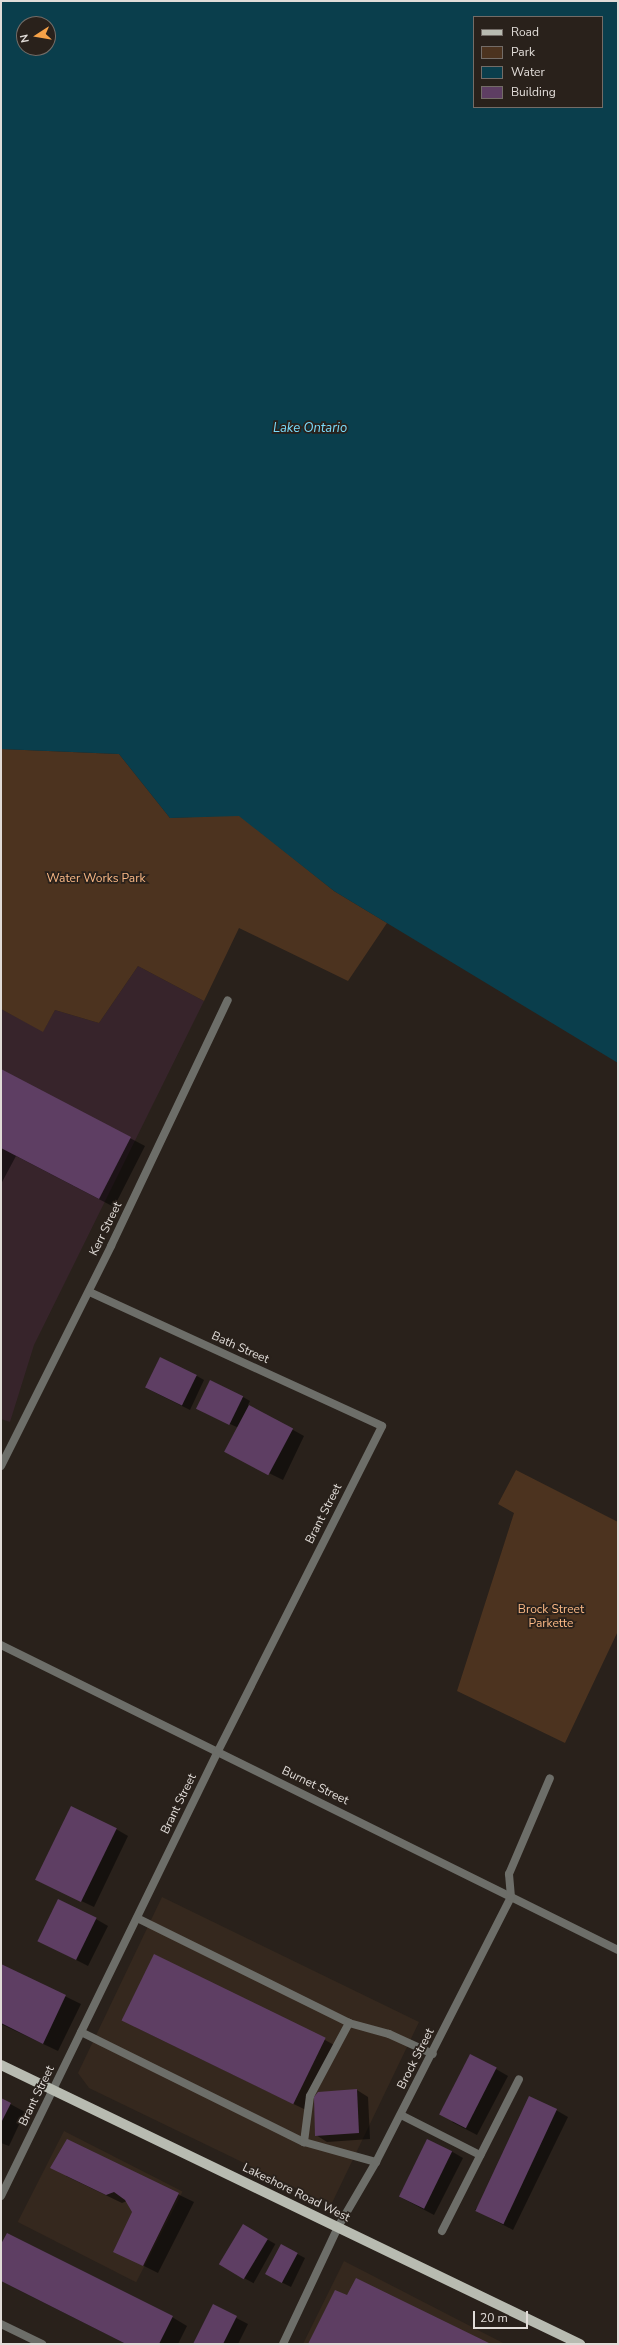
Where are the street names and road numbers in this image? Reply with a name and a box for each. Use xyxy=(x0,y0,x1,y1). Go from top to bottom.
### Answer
street label: Kerr Street xyxy=(87,1200,125,1258)
street label: Bath Street xyxy=(209,1329,271,1367)
street label: Brant Street xyxy=(303,1482,345,1546)
street label: Burnet Street xyxy=(279,1764,351,1808)
street label: Brant Street xyxy=(158,1771,200,1837)
street label: Brock Street xyxy=(395,2026,437,2092)
street label: Brant Street xyxy=(16,2063,58,2129)
street label: Lakeshore Road West xyxy=(240,2161,352,2225)

